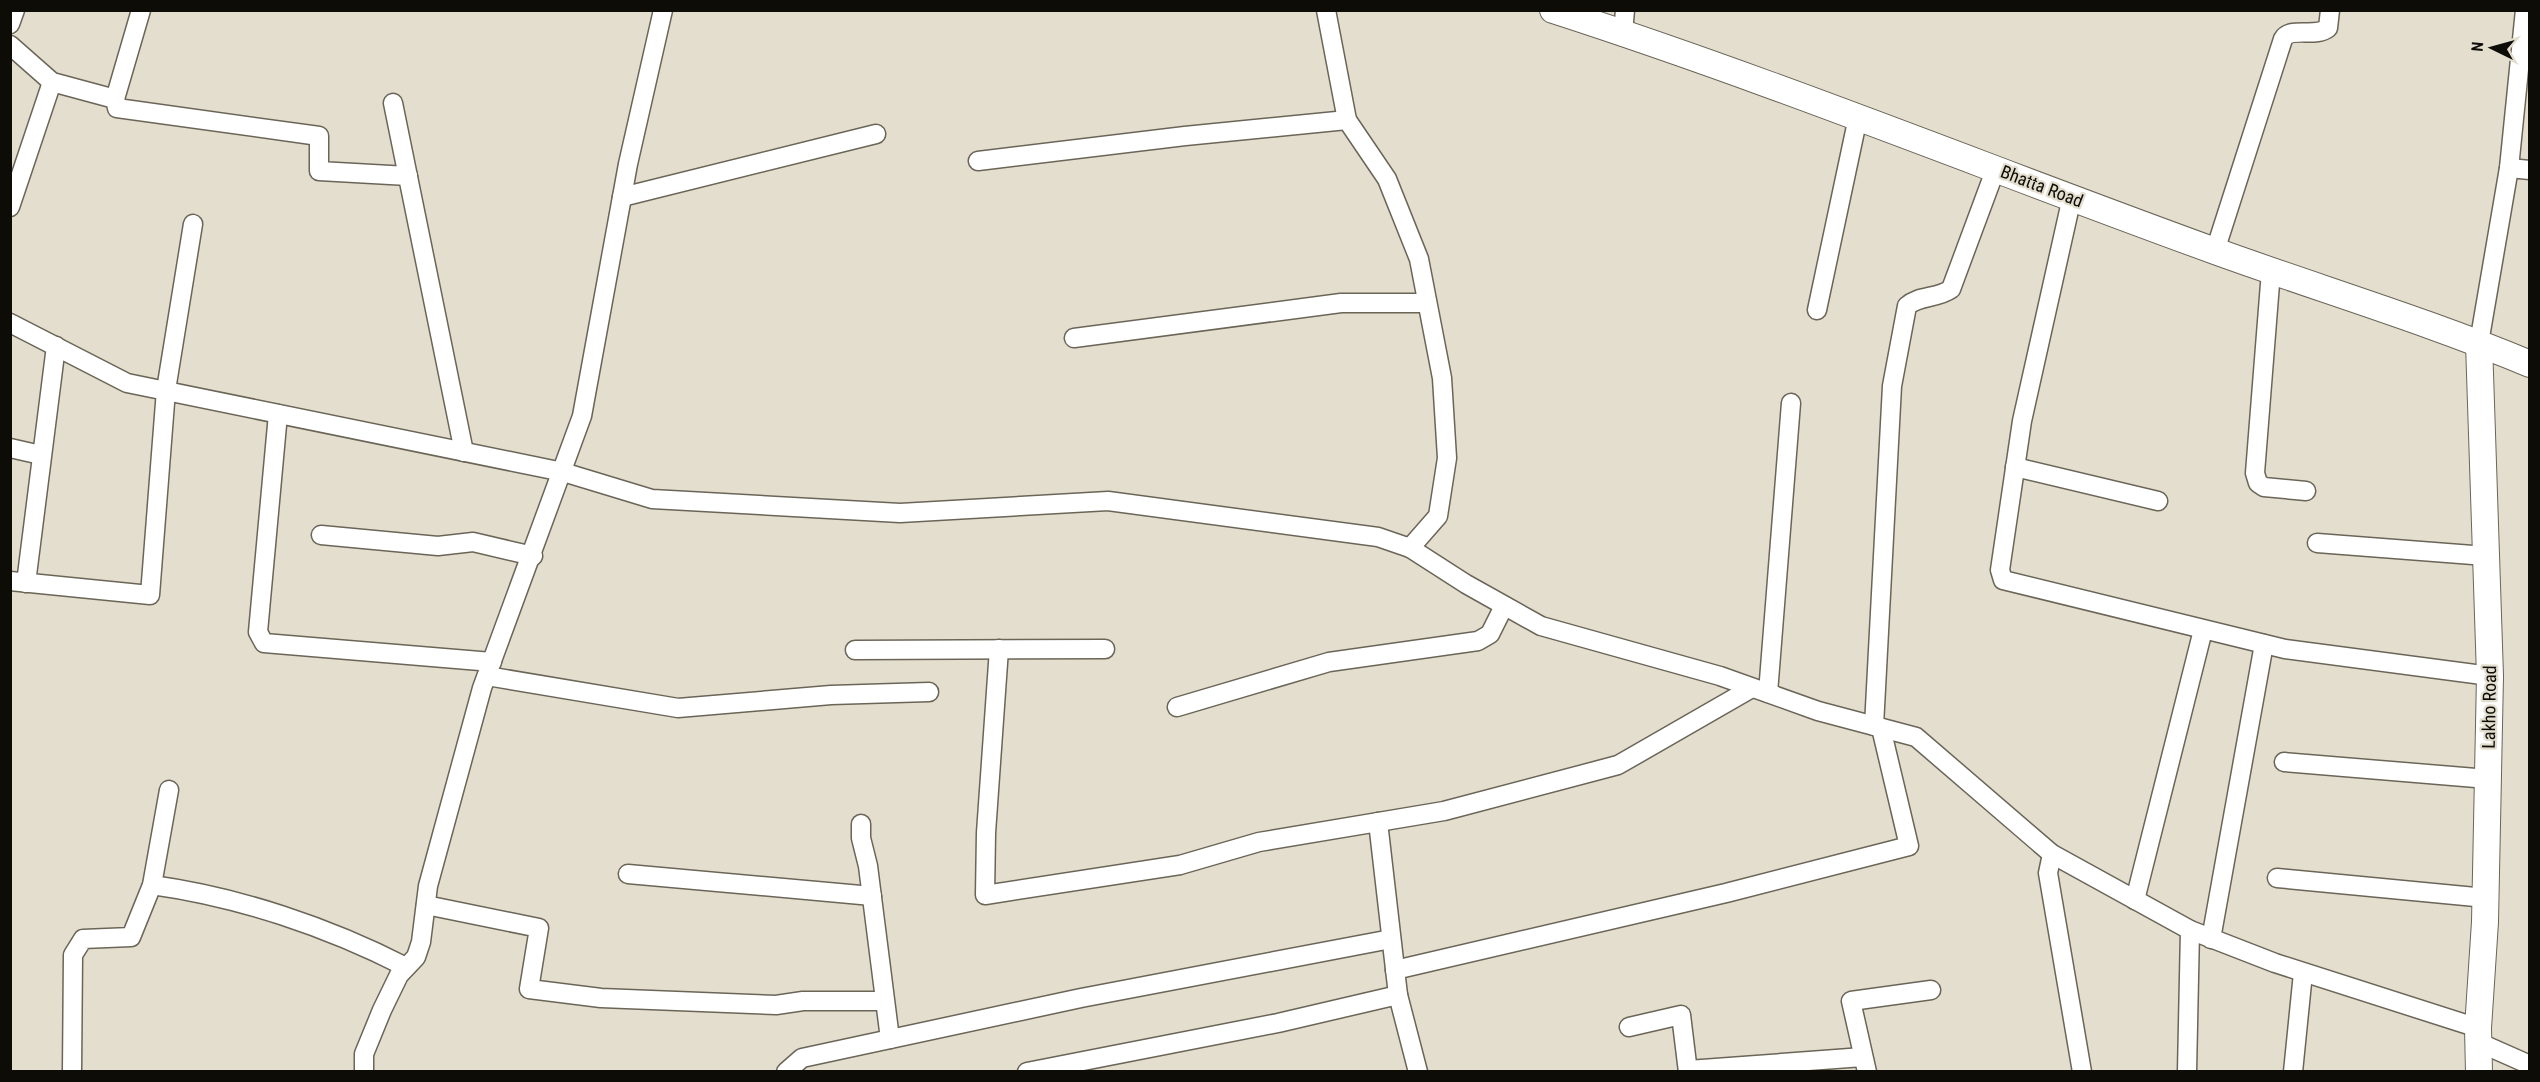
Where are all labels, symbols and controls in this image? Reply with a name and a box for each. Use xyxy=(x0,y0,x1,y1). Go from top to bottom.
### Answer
north arrow xyxy=(2462,18,2522,78)
text: N xyxy=(2468,41,2487,52)
street label: Bhatta Road xyxy=(1998,161,2086,211)
street label: Lakho Road xyxy=(2478,665,2500,749)

